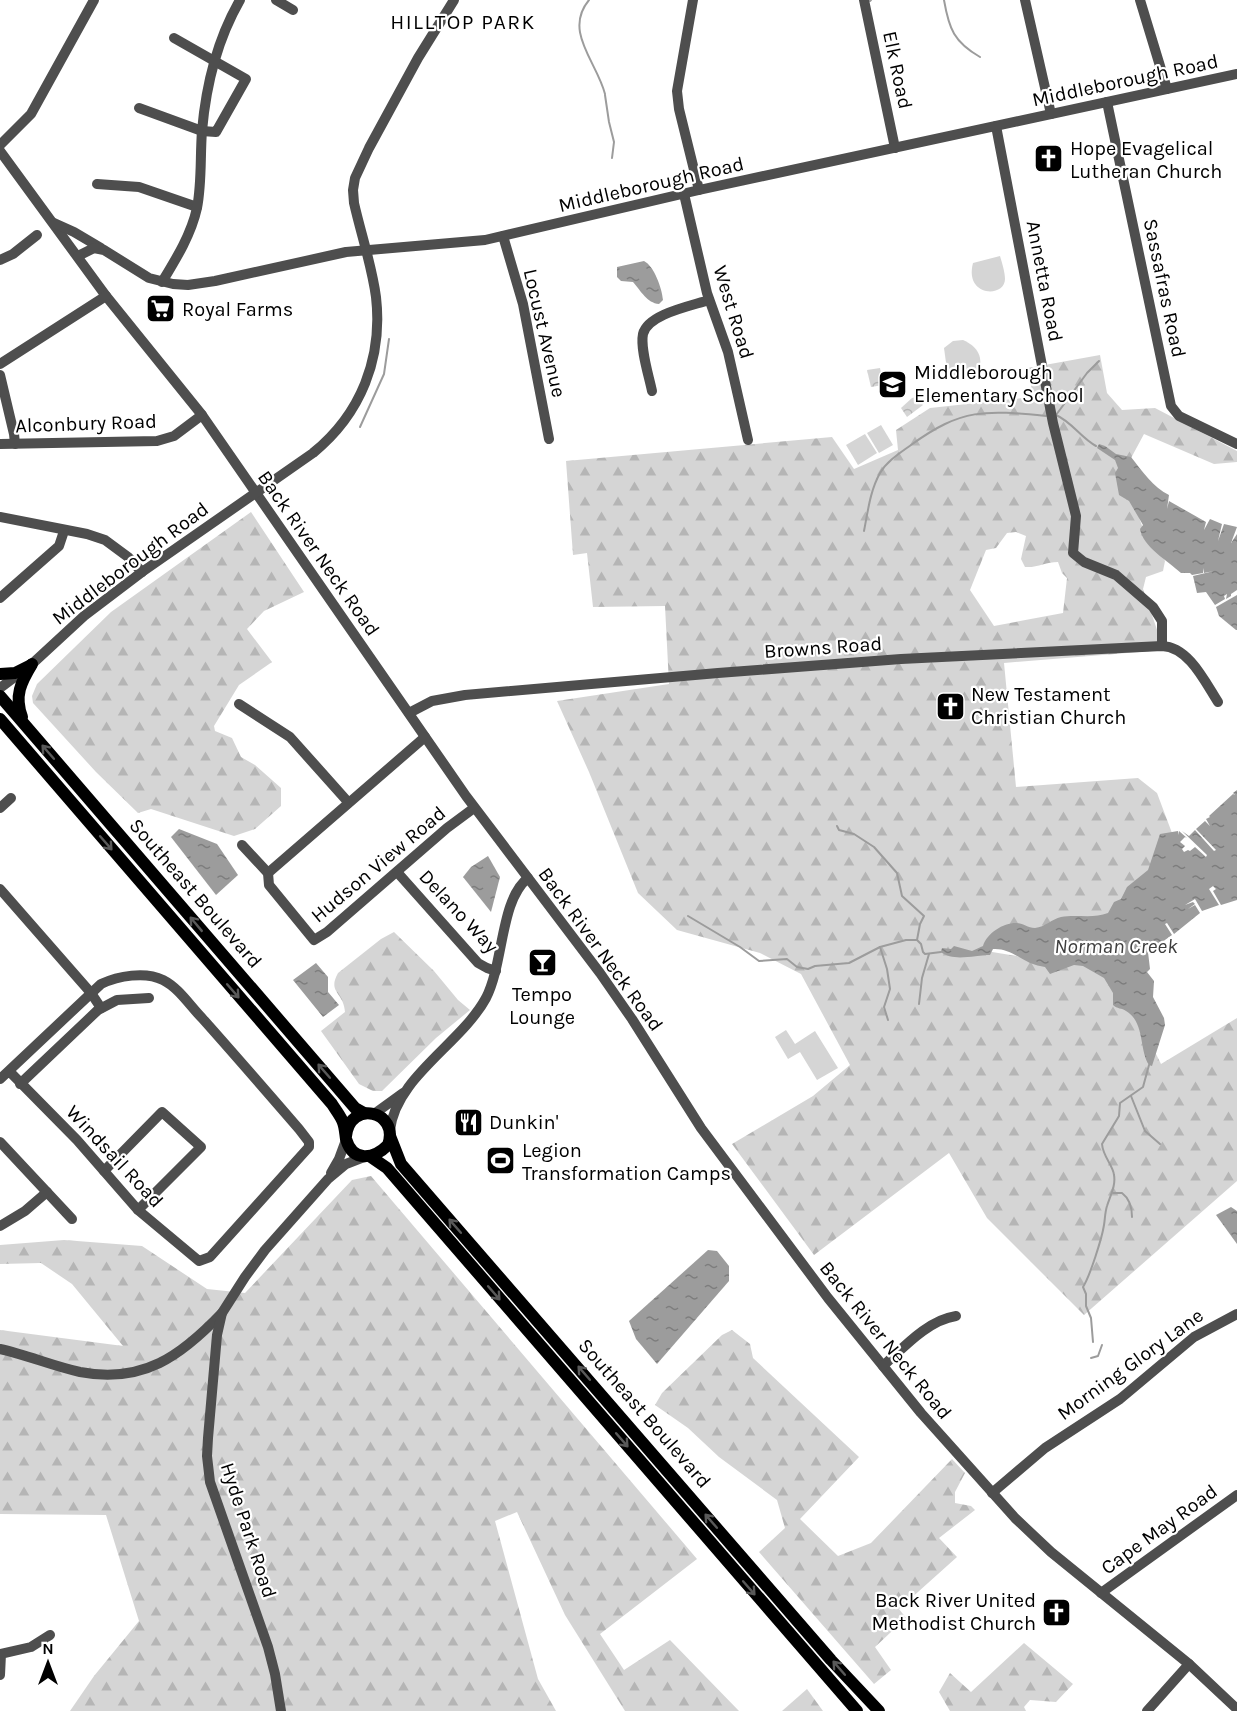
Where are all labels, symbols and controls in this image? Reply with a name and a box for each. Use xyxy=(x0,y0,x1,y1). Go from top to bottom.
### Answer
district label: HILLTOP PARK xyxy=(390,10,536,34)
street label: Elk Road xyxy=(878,29,917,111)
street label: Middleborough Road xyxy=(1030,50,1220,111)
place label: Hope Evagelical Lutheran Church xyxy=(1070,137,1222,183)
church icon: Hope Evagelical Lutheran Church xyxy=(1033,143,1065,175)
street label: Middleborough Road xyxy=(556,152,746,217)
street label: Sassafras Road xyxy=(1139,216,1190,360)
street label: Annetta Road xyxy=(1022,219,1068,344)
street label: West Road xyxy=(708,263,759,362)
street label: Locust Avenue xyxy=(519,267,570,400)
supermarket icon: Royal Farms xyxy=(145,293,177,325)
place label: Royal Farms xyxy=(182,298,293,321)
place label: Middleborough Elementary School xyxy=(914,361,1084,407)
school or university icon: Middleborough Elementary School xyxy=(877,368,909,400)
street label: Alconbury Road xyxy=(15,410,157,437)
street label: Back River Neck Road xyxy=(253,466,384,640)
street label: Middleborough Road xyxy=(48,497,213,630)
street label: Browns Road xyxy=(763,632,883,663)
place label: New Testament Christian Church xyxy=(971,683,1126,729)
church icon: New Testament Christian Church xyxy=(934,690,966,722)
one-way arrow xyxy=(41,745,55,760)
street label: Hudson View Road xyxy=(306,801,450,927)
street label: Southeast Boulevard xyxy=(125,814,267,973)
one-way arrow xyxy=(99,835,112,851)
street label: Back River Neck Road xyxy=(534,863,668,1036)
street label: Delano Way xyxy=(414,865,503,958)
one-way arrow xyxy=(189,917,203,932)
water label: Norman Creek xyxy=(1054,934,1178,958)
bar icon: Tempo Lounge xyxy=(526,947,558,979)
one-way arrow xyxy=(226,983,240,998)
place label: Tempo Lounge xyxy=(509,983,575,1029)
one-way arrow xyxy=(317,1064,331,1079)
street label: Windsail Road xyxy=(61,1100,168,1212)
restaurant icon: Dunkin' xyxy=(452,1106,484,1138)
place label: Dunkin' xyxy=(489,1111,559,1134)
place label: Legion Transformation Camps xyxy=(522,1139,731,1185)
sports icon: Legion Transformation Camps xyxy=(485,1145,517,1177)
one-way arrow xyxy=(448,1219,462,1234)
street label: Back River Neck Road xyxy=(815,1257,956,1424)
one-way arrow xyxy=(488,1285,501,1301)
street label: Morning Glory Lane xyxy=(1053,1304,1208,1425)
street label: Southeast Boulevard xyxy=(574,1334,716,1493)
one-way arrow xyxy=(577,1366,591,1381)
one-way arrow xyxy=(615,1432,629,1447)
street label: Hyde Park Road xyxy=(216,1460,281,1601)
street label: Cape May Road xyxy=(1097,1480,1222,1579)
one-way arrow xyxy=(705,1513,718,1529)
one-way arrow xyxy=(742,1580,756,1595)
place label: Back River United Methodist Church xyxy=(872,1589,1036,1635)
church icon: Back River United Methodist Church xyxy=(1041,1596,1073,1628)
north arrow xyxy=(18,1633,78,1693)
text: N xyxy=(42,1639,54,1658)
one-way arrow xyxy=(832,1661,846,1676)

